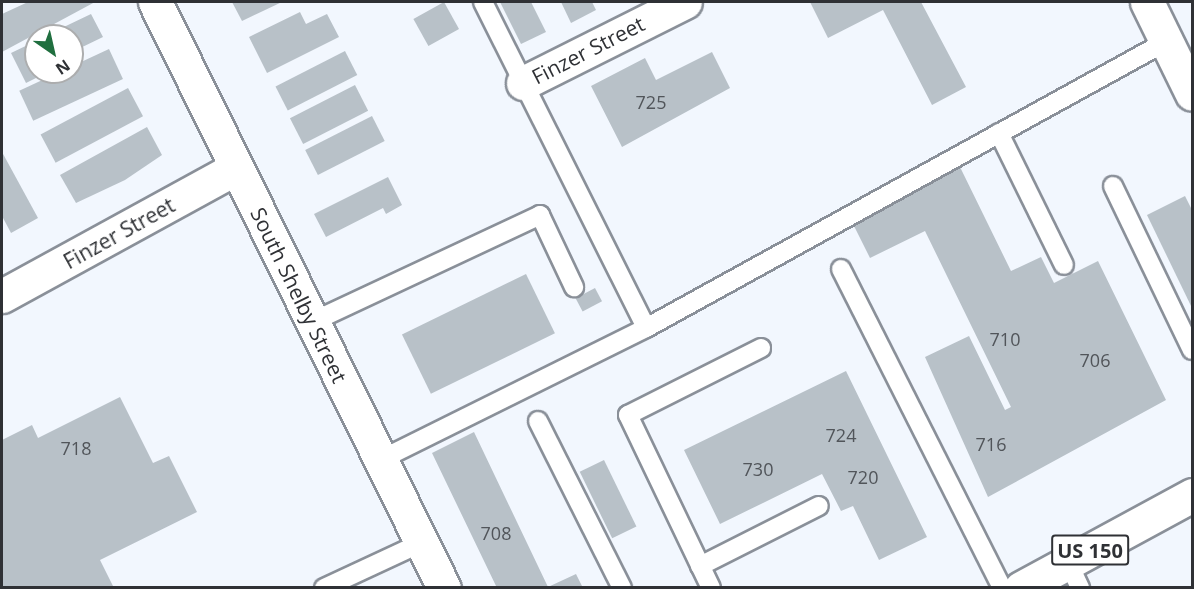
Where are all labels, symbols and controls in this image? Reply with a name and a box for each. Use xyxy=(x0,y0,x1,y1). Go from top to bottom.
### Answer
street label: Finzer Street xyxy=(527,11,649,89)
north arrow xyxy=(24,24,84,84)
text: N xyxy=(51,55,74,80)
house number: 725 xyxy=(636,91,666,113)
street label: Finzer Street xyxy=(59,192,179,274)
street label: South Shelby Street xyxy=(246,203,352,387)
house number: 710 xyxy=(990,328,1020,350)
house number: 706 xyxy=(1080,349,1110,371)
house number: 724 xyxy=(826,424,856,446)
house number: 716 xyxy=(976,433,1006,455)
house number: 718 xyxy=(61,437,91,459)
house number: 730 xyxy=(743,458,773,480)
house number: 720 xyxy=(848,466,878,488)
house number: 708 xyxy=(481,522,511,544)
road number: US 150 xyxy=(1051,533,1129,567)

